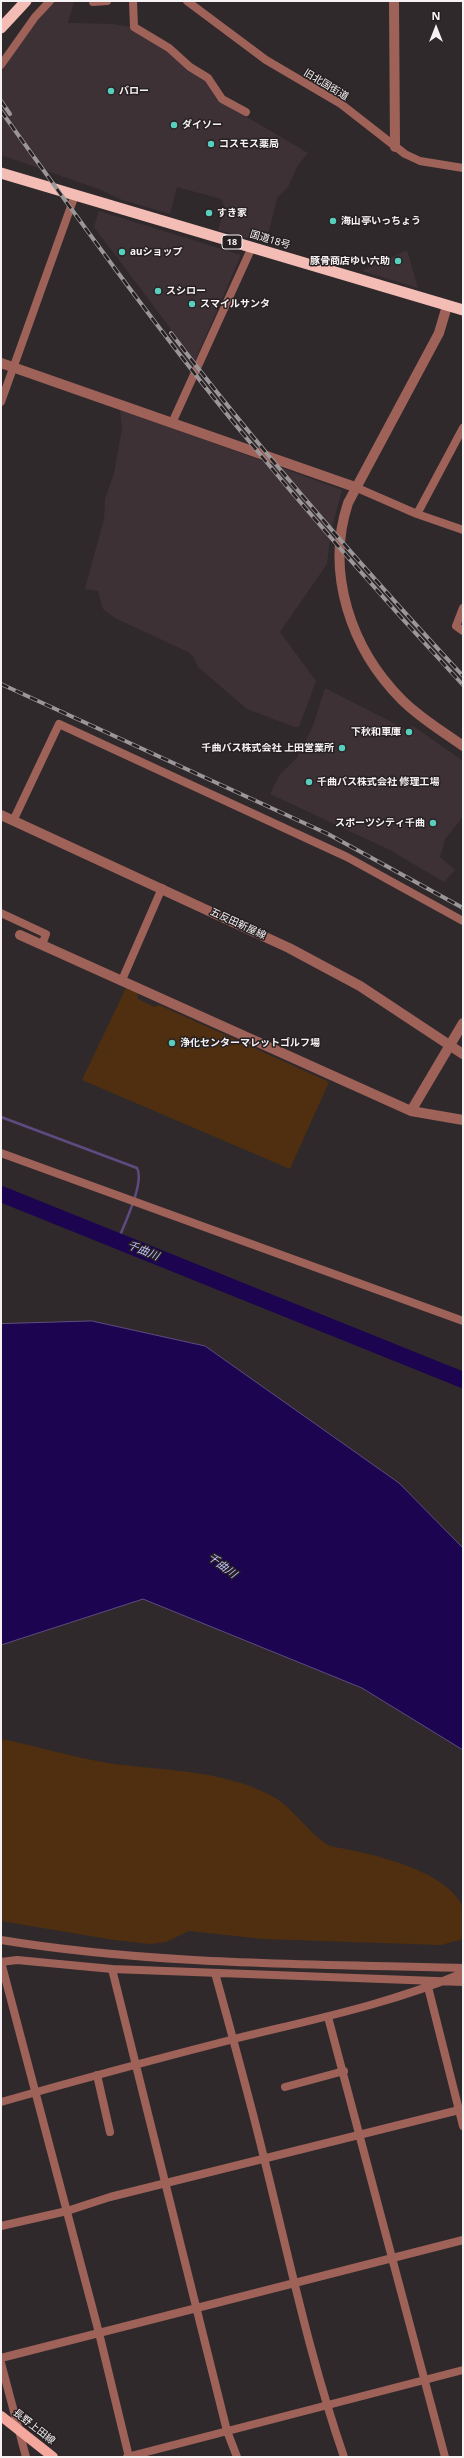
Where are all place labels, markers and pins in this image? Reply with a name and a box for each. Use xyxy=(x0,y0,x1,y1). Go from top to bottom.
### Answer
place label: バロー xyxy=(119,85,149,97)
marker: バロー xyxy=(106,86,116,96)
place label: ダイソー xyxy=(182,119,222,131)
marker: ダイソー xyxy=(169,120,179,130)
place label: コスモス薬局 xyxy=(219,138,279,150)
marker: コスモス薬局 xyxy=(206,139,216,149)
place label: すき家 xyxy=(217,207,247,219)
marker: すき家 xyxy=(204,208,214,218)
place label: 海山亭いっちょう xyxy=(341,215,421,227)
marker: 海山亭いっちょう xyxy=(328,216,338,226)
place label: auショップ xyxy=(130,246,182,258)
marker: auショップ xyxy=(117,247,127,257)
place label: 豚骨商店ゆい六助 xyxy=(310,255,390,267)
marker: 豚骨商店ゆい六助 xyxy=(393,256,403,266)
place label: スシロー xyxy=(166,285,206,297)
marker: スシロー xyxy=(153,286,163,296)
place label: スマイルサンタ xyxy=(200,298,270,310)
marker: スマイルサンタ xyxy=(187,299,197,309)
place label: 下秋和車庫 xyxy=(351,726,401,738)
marker: 下秋和車庫 xyxy=(404,727,414,737)
place label: 千曲バス株式会社 上田営業所 xyxy=(201,742,334,754)
marker: 千曲バス株式会社 上田営業所 xyxy=(337,743,347,753)
place label: 千曲バス株式会社 修理工場 xyxy=(317,776,440,788)
marker: 千曲バス株式会社 修理工場 xyxy=(304,777,314,787)
place label: スポーツシティ千曲 xyxy=(335,817,425,829)
marker: スポーツシティ千曲 xyxy=(428,818,438,828)
place label: 浄化センターマレットゴルフ場 xyxy=(180,1037,320,1049)
marker: 浄化センターマレットゴルフ場 xyxy=(167,1038,177,1048)

